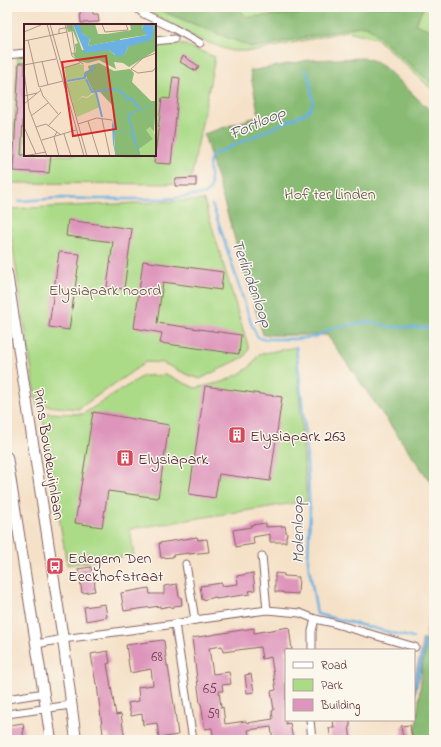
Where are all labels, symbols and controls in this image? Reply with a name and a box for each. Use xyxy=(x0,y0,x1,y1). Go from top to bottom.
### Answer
inset map xyxy=(24,24,156,156)
water label: Fortloop xyxy=(226,100,290,147)
park label: Hof ter Linden xyxy=(284,183,376,207)
water label: Terlindenloop xyxy=(224,236,279,332)
park label: Elysiapark noord xyxy=(49,279,161,303)
street label: Prins Boudewijnlaan xyxy=(26,387,70,522)
building icon: Elysiapark 263 xyxy=(227,425,247,445)
place label: Elysiapark 263 xyxy=(250,425,346,449)
building icon: Elysiapark xyxy=(115,448,135,468)
place label: Elysiapark xyxy=(138,448,209,472)
water label: Molenloop xyxy=(285,495,312,564)
place label: Edegem Den Eeckhofstraat xyxy=(68,547,164,589)
bus stop icon: Edegem Den Eeckhofstraat xyxy=(45,556,65,576)
house number: 68 xyxy=(151,647,163,668)
legend xyxy=(285,649,415,721)
text: Road xyxy=(321,657,347,675)
text: Park xyxy=(321,677,343,695)
house number: 65 xyxy=(203,679,217,700)
text: Building xyxy=(320,697,360,716)
house number: 59 xyxy=(207,704,220,725)

